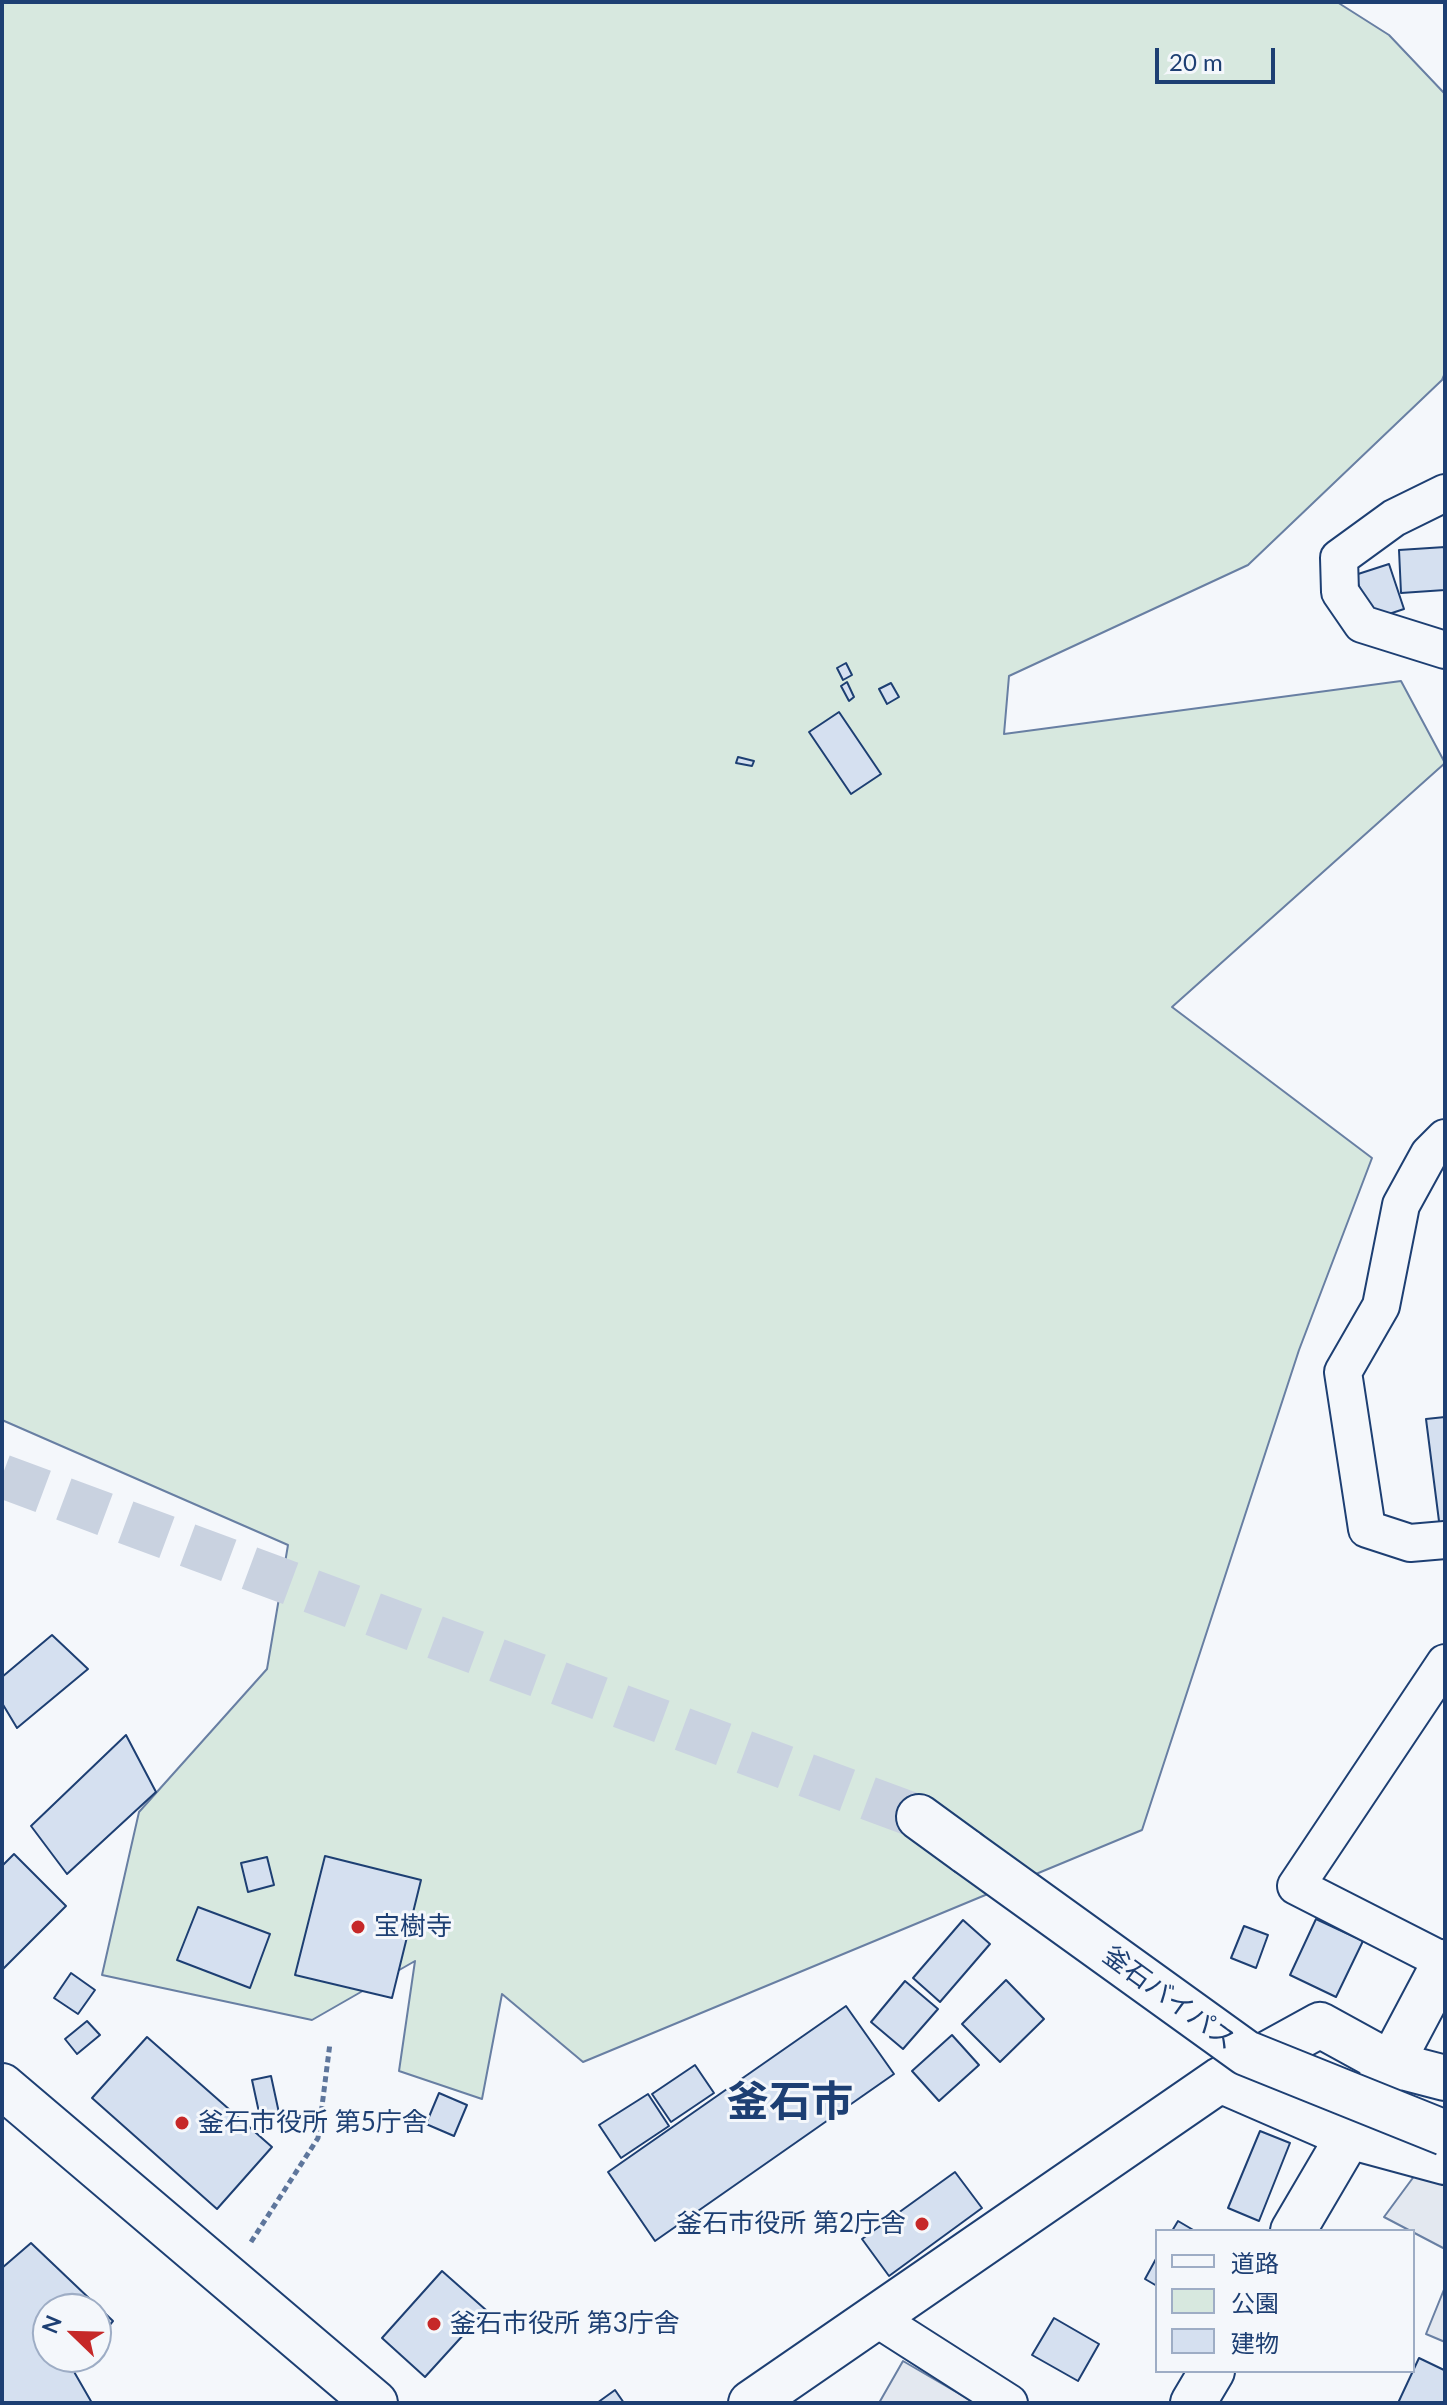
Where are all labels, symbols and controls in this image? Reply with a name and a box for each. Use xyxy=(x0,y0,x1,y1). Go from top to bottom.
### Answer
scale bar xyxy=(1159,32,1279,82)
text: 20 m xyxy=(1169,47,1223,76)
place label: 宝樹寺 xyxy=(374,1911,452,1943)
marker: 宝樹寺 xyxy=(349,1918,367,1936)
street label: 釜石バイパス xyxy=(1097,1940,1241,2056)
district label: 釜石市 xyxy=(727,2077,853,2127)
place label: 釜石市役所 第5庁舎 xyxy=(198,2107,428,2139)
marker: 釜石市役所 第5庁舎 xyxy=(173,2114,191,2132)
place label: 釜石市役所 第2庁舎 xyxy=(676,2208,906,2240)
marker: 釜石市役所 第2庁舎 xyxy=(913,2215,931,2233)
legend xyxy=(1155,2229,1415,2373)
text: 道路 xyxy=(1231,2248,1279,2277)
text: 公園 xyxy=(1231,2288,1279,2317)
north arrow xyxy=(32,2293,112,2373)
place label: 釜石市役所 第3庁舎 xyxy=(450,2308,680,2340)
text: N xyxy=(36,2311,67,2337)
marker: 釜石市役所 第3庁舎 xyxy=(425,2315,443,2333)
text: 建物 xyxy=(1231,2328,1279,2357)

